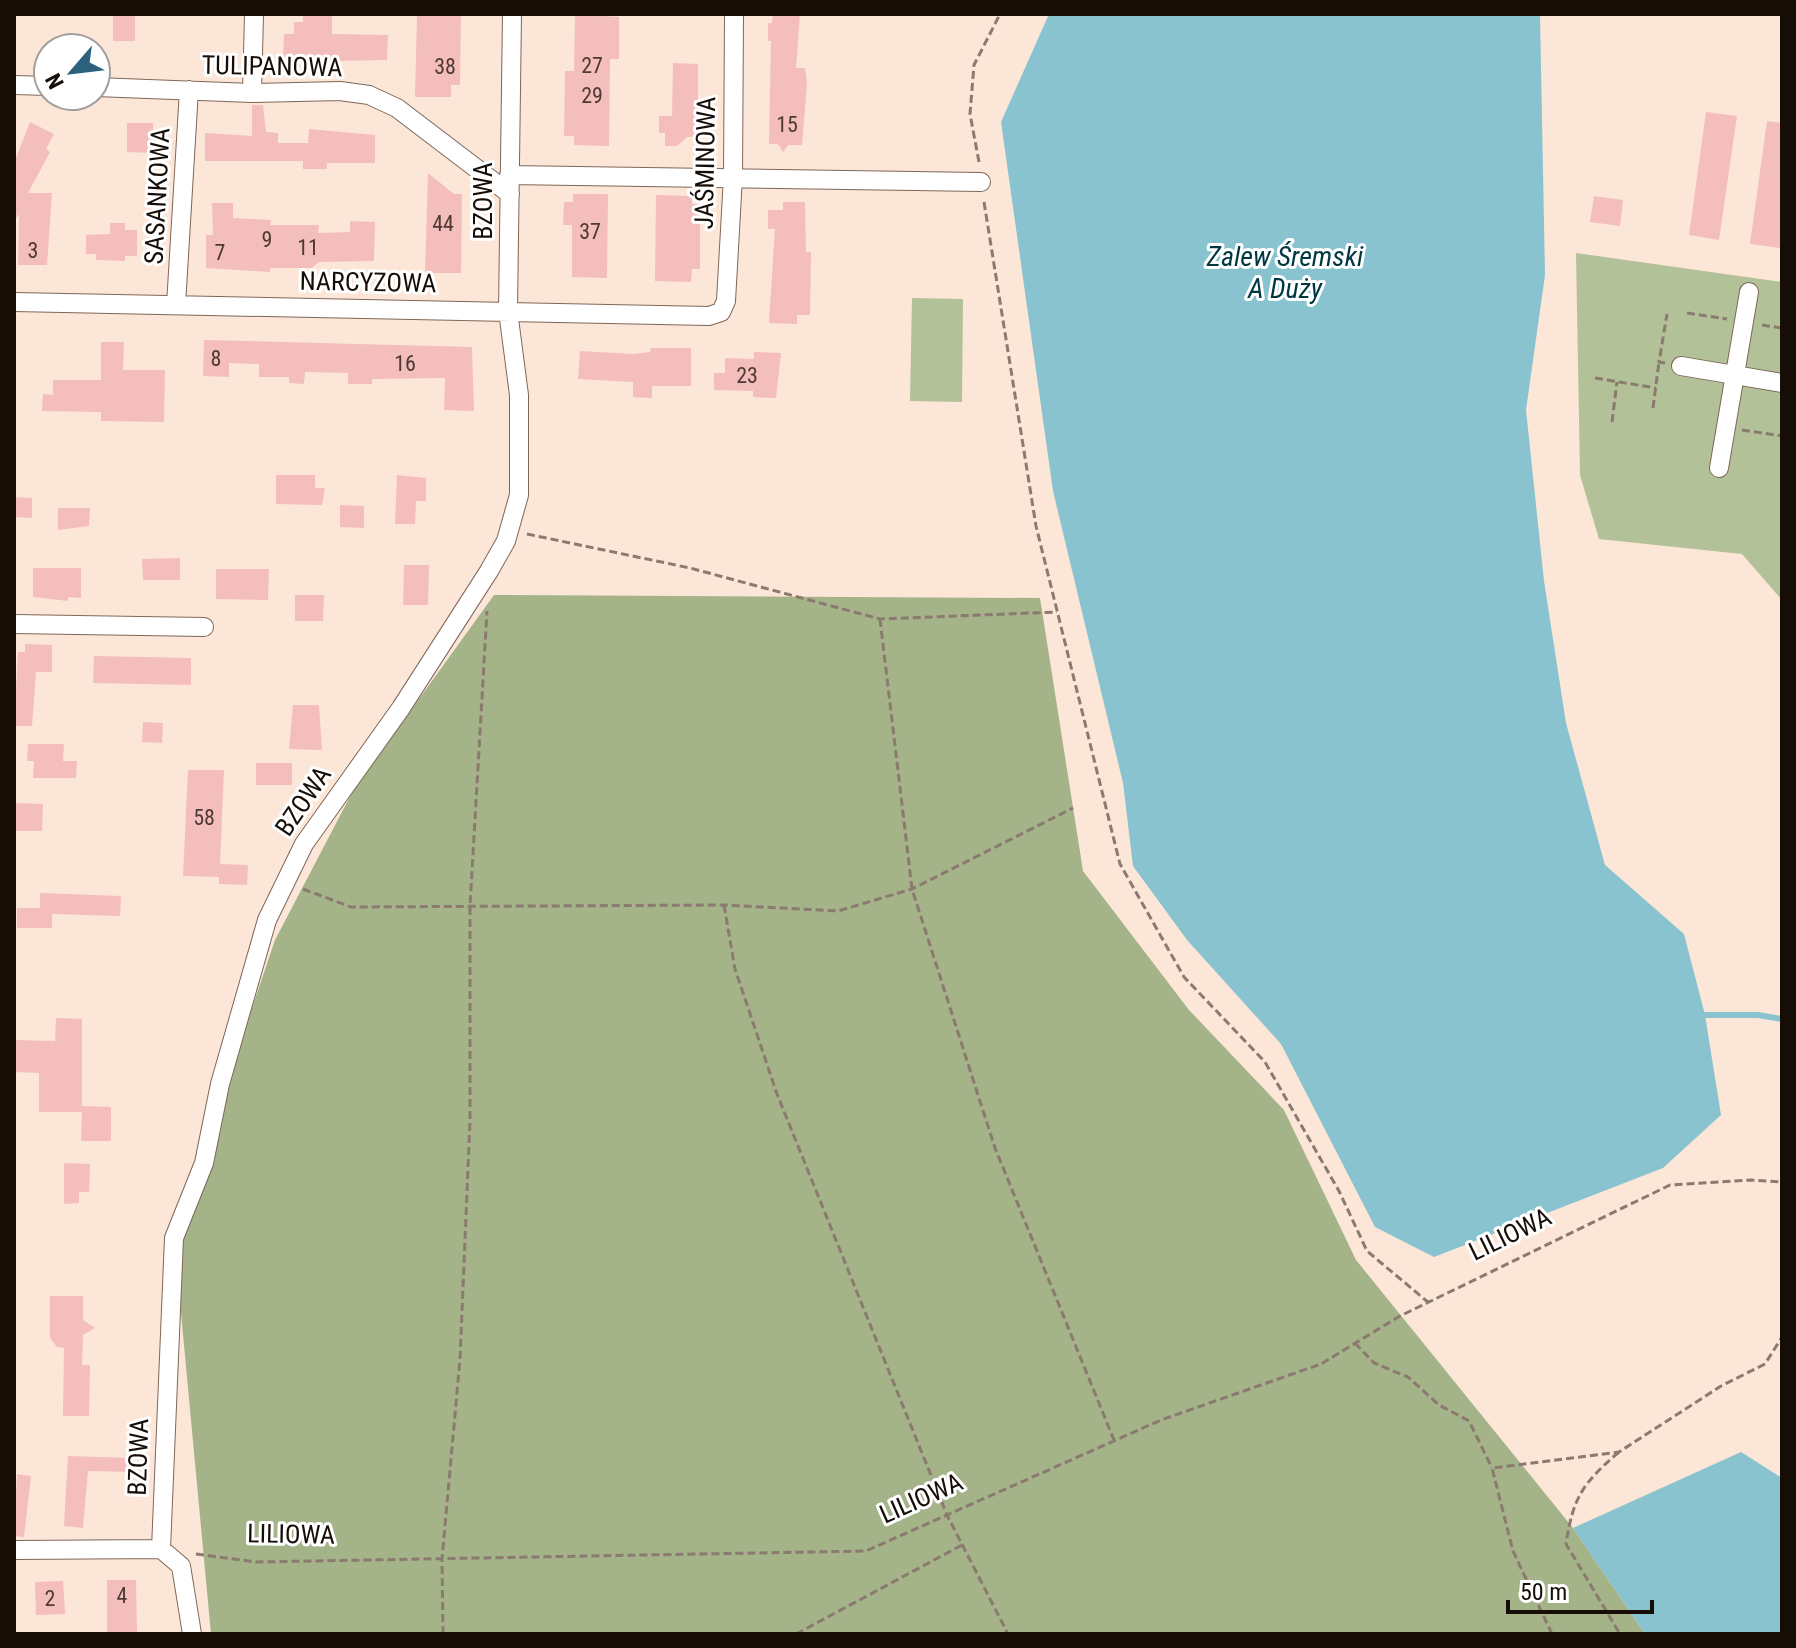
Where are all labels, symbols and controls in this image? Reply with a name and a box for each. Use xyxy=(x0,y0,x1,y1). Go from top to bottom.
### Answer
north arrow xyxy=(32,32,112,112)
street label: TULIPANOWA xyxy=(201,50,343,82)
house number: 27 xyxy=(581,53,603,78)
house number: 38 xyxy=(434,54,456,79)
text: N xyxy=(41,69,69,93)
house number: 29 xyxy=(581,83,603,108)
street label: JAŚMINOWA xyxy=(689,96,721,230)
house number: 15 xyxy=(776,112,798,137)
street label: SASANKOWA xyxy=(138,127,176,265)
street label: BZOWA xyxy=(468,162,498,240)
house number: 44 xyxy=(432,211,454,236)
house number: 37 xyxy=(579,219,601,244)
house number: 9 xyxy=(262,227,272,252)
house number: 11 xyxy=(297,235,319,260)
house number: 3 xyxy=(28,238,38,263)
house number: 7 xyxy=(215,240,225,265)
water label: Zalew Śremski A Duży xyxy=(1206,240,1364,305)
street label: NARCYZOWA xyxy=(299,266,437,298)
house number: 8 xyxy=(211,346,221,371)
house number: 16 xyxy=(394,351,416,376)
house number: 23 xyxy=(736,363,758,388)
street label: BZOWA xyxy=(269,761,337,841)
house number: 58 xyxy=(193,805,215,830)
street label: LILIOWA xyxy=(1464,1201,1556,1267)
street label: BZOWA xyxy=(122,1418,154,1496)
street label: LILIOWA xyxy=(875,1466,967,1530)
street label: LILIOWA xyxy=(247,1518,335,1550)
scale bar xyxy=(1508,1564,1652,1614)
text: 50 m xyxy=(1520,1578,1567,1606)
house number: 4 xyxy=(117,1583,128,1608)
house number: 2 xyxy=(45,1586,55,1611)

